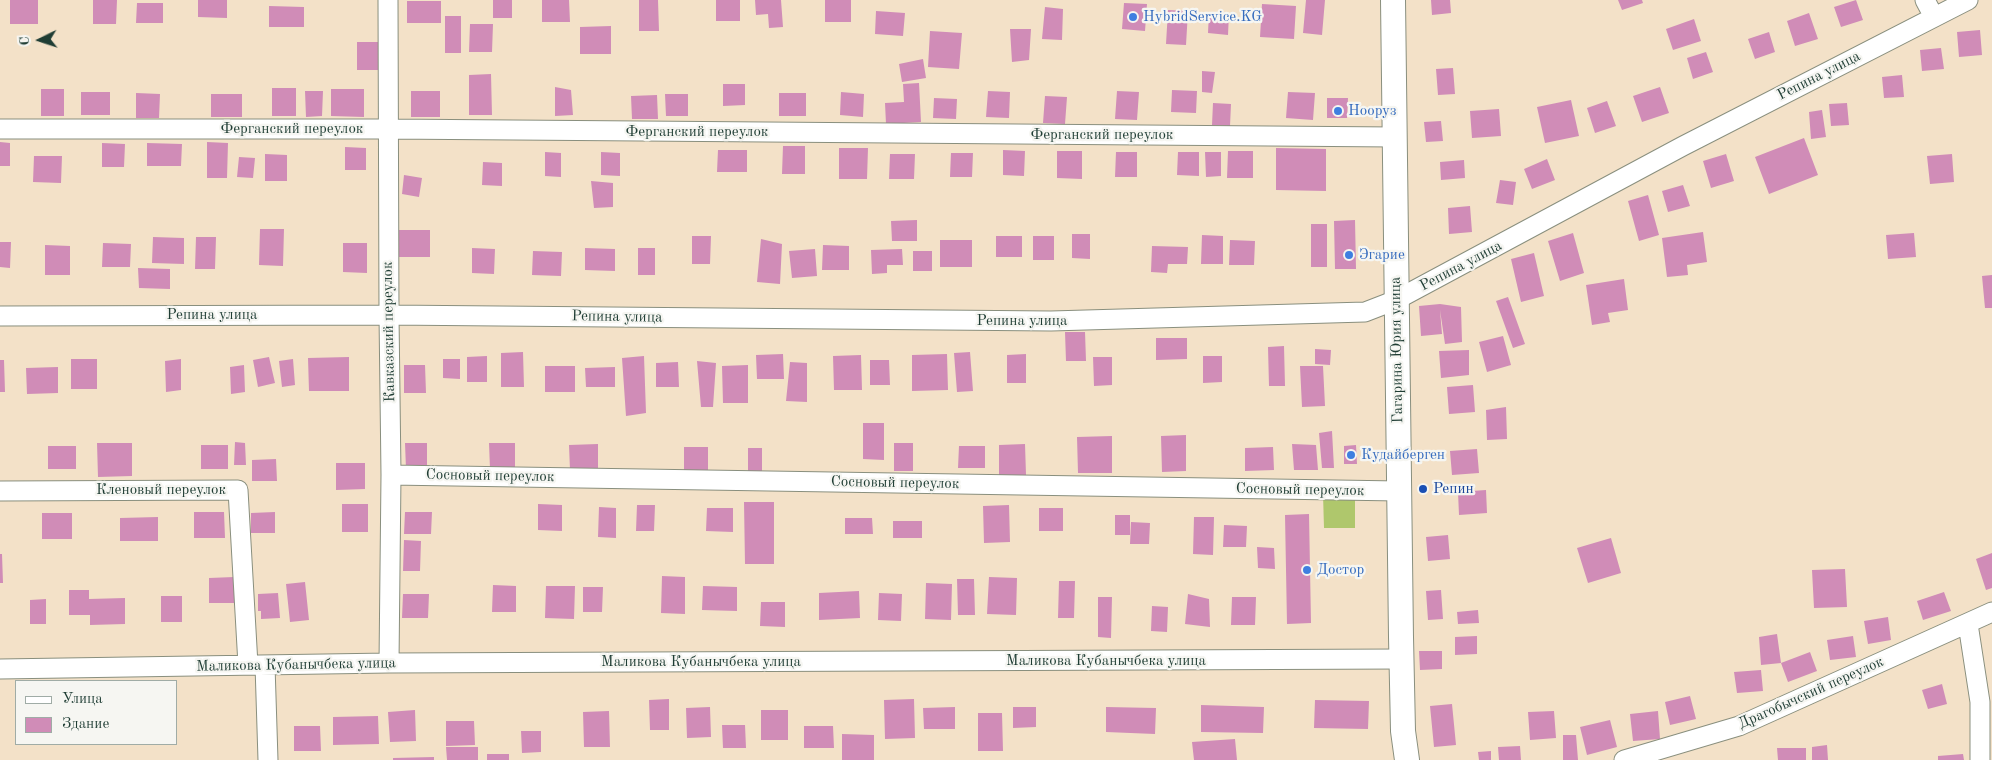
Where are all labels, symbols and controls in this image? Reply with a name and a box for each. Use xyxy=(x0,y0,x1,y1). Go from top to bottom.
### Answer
place label: HybridService.KG xyxy=(1143,8,1262,26)
marker: HybridService.KG xyxy=(1127,11,1139,23)
north arrow xyxy=(15,15,65,65)
text: С xyxy=(18,36,32,46)
street label: Репина улица xyxy=(1774,47,1864,105)
place label: Нооруз xyxy=(1348,102,1397,120)
marker: Нооруз xyxy=(1332,105,1344,117)
street label: Ферганский переулок xyxy=(221,120,363,138)
street label: Ферганский переулок xyxy=(626,123,768,141)
street label: Ферганский переулок xyxy=(1031,126,1173,144)
street label: Репина улица xyxy=(1417,237,1505,295)
place label: Эгарие xyxy=(1359,246,1405,264)
marker: Эгарие xyxy=(1343,249,1355,261)
street label: Кавказский переулок xyxy=(379,261,399,403)
street label: Гагарина Юрия улица xyxy=(1387,277,1407,423)
street label: Репина улица xyxy=(167,306,257,324)
street label: Репина улица xyxy=(571,307,663,327)
street label: Репина улица xyxy=(977,312,1067,330)
place label: Кудайберген xyxy=(1361,446,1445,464)
marker: Кудайберген xyxy=(1345,449,1357,461)
street label: Сосновый переулок xyxy=(426,466,554,486)
street label: Сосновый переулок xyxy=(831,473,959,493)
street label: Сосновый переулок xyxy=(1236,480,1364,500)
place label: Репин xyxy=(1433,480,1474,498)
street label: Кленовый переулок xyxy=(96,481,226,499)
marker: Репин xyxy=(1417,483,1429,495)
place label: Достор xyxy=(1317,561,1364,579)
marker: Достор xyxy=(1301,564,1313,576)
street label: Маликова Кубанычбека улица xyxy=(1006,652,1206,670)
street label: Маликова Кубанычбека улица xyxy=(601,653,801,671)
street label: Драгобычский переулок xyxy=(1735,653,1887,733)
street label: Маликова Кубанычбека улица xyxy=(196,654,396,676)
legend xyxy=(15,680,178,745)
text: Улица xyxy=(62,692,103,707)
text: Здание xyxy=(62,717,109,732)

